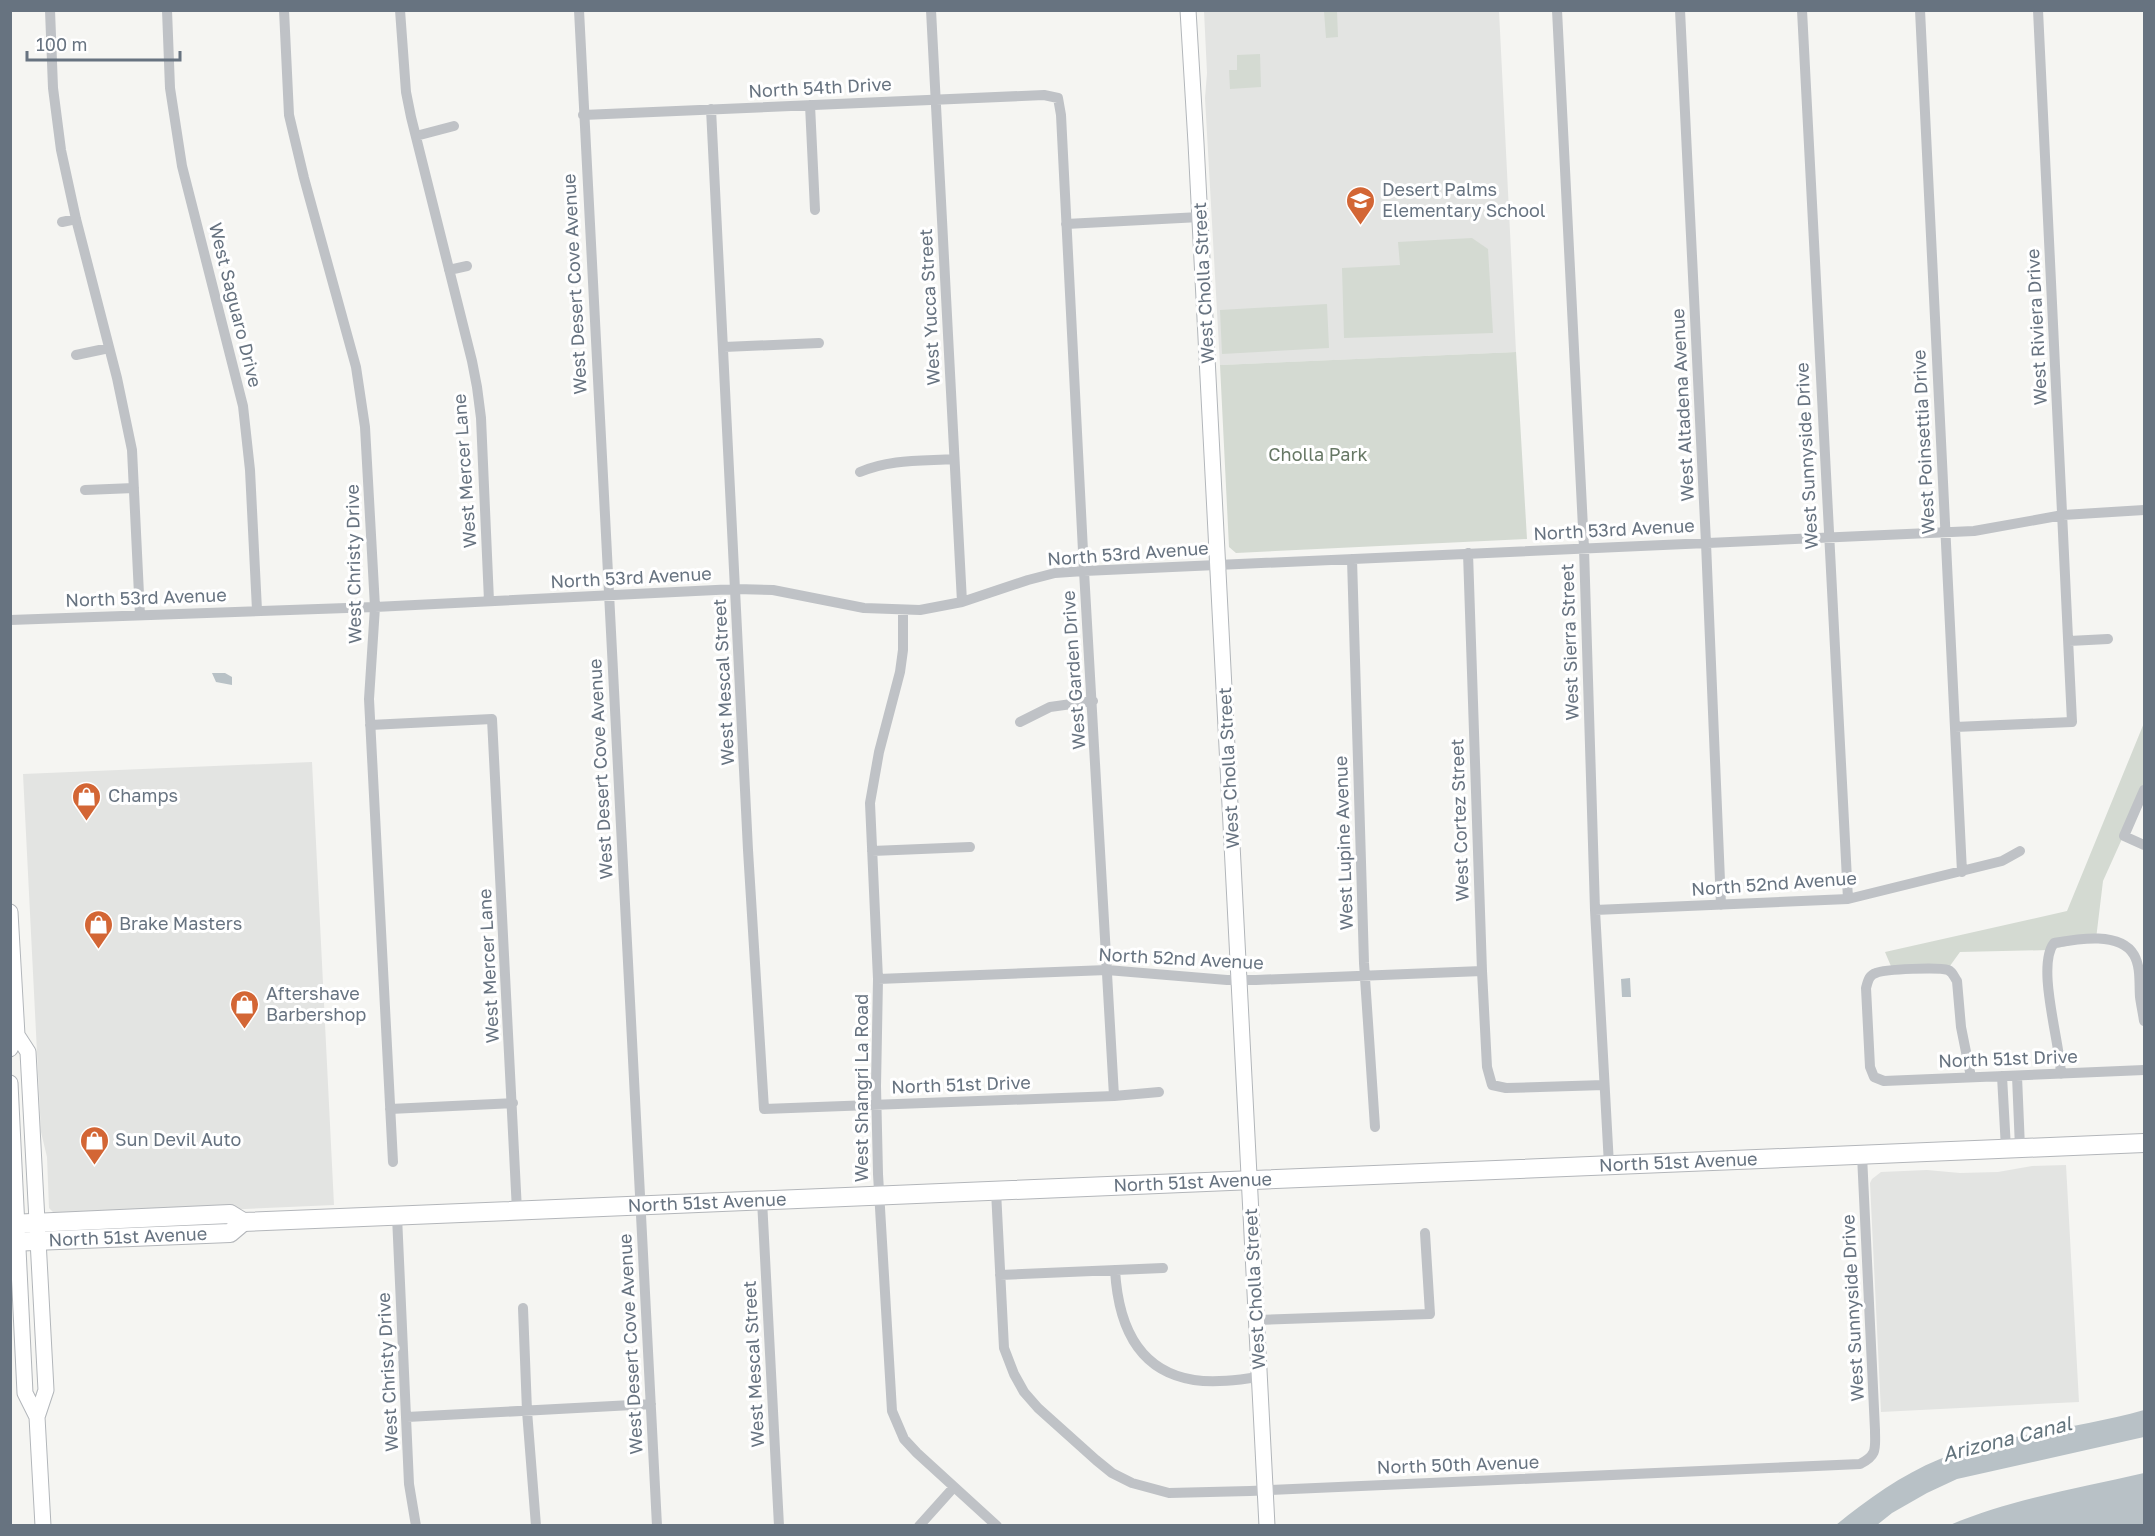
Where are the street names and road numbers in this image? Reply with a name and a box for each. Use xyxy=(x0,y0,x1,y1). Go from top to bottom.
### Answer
street label: North 54th Drive xyxy=(748,72,892,102)
street label: West Desert Cove Avenue xyxy=(557,173,591,395)
street label: West Cholla Street xyxy=(1188,202,1218,364)
street label: West Saguaro Drive xyxy=(205,220,267,389)
street label: West Yucca Street xyxy=(914,228,944,386)
street label: West Riviera Drive xyxy=(2021,248,2051,406)
street label: West Altadena Avenue xyxy=(1666,308,1698,502)
street label: West Poinsettia Drive xyxy=(1907,349,1939,535)
street label: West Sunnyside Drive xyxy=(1790,362,1822,550)
street label: West Mercer Lane xyxy=(448,393,480,549)
street label: West Christy Drive xyxy=(341,484,365,644)
street label: North 53rd Avenue xyxy=(1533,514,1695,544)
street label: North 53rd Avenue xyxy=(1047,536,1209,570)
street label: North 53rd Avenue xyxy=(550,562,712,592)
street label: West Sierra Street xyxy=(1555,563,1583,721)
street label: North 53rd Avenue xyxy=(65,583,227,611)
street label: West Garden Drive xyxy=(1056,590,1090,750)
street label: West Mescal Street xyxy=(708,598,738,766)
street label: West Desert Cove Avenue xyxy=(583,658,617,880)
street label: West Cholla Street xyxy=(1213,687,1243,849)
street label: West Cortez Street xyxy=(1445,738,1473,902)
street label: West Lupine Avenue xyxy=(1329,755,1357,931)
street label: North 52nd Avenue xyxy=(1691,866,1857,900)
street label: West Mercer Lane xyxy=(473,888,503,1044)
street label: North 52nd Avenue xyxy=(1098,943,1264,973)
street label: West Shangri La Road xyxy=(850,994,872,1182)
street label: North 51st Drive xyxy=(1938,1045,2078,1071)
street label: North 51st Drive xyxy=(891,1071,1031,1097)
street label: North 51st Avenue xyxy=(1598,1147,1758,1176)
street label: North 51st Avenue xyxy=(1113,1167,1272,1196)
street label: North 51st Avenue xyxy=(627,1187,787,1216)
street label: West Cholla Street xyxy=(1239,1208,1269,1370)
street label: West Sunnyside Drive xyxy=(1836,1214,1868,1402)
street label: North 51st Avenue xyxy=(48,1222,208,1250)
street label: West Desert Cove Avenue xyxy=(613,1233,647,1455)
street label: West Mescal Street xyxy=(738,1280,768,1448)
street label: West Christy Drive xyxy=(372,1292,402,1452)
street label: North 50th Avenue xyxy=(1376,1450,1540,1478)

